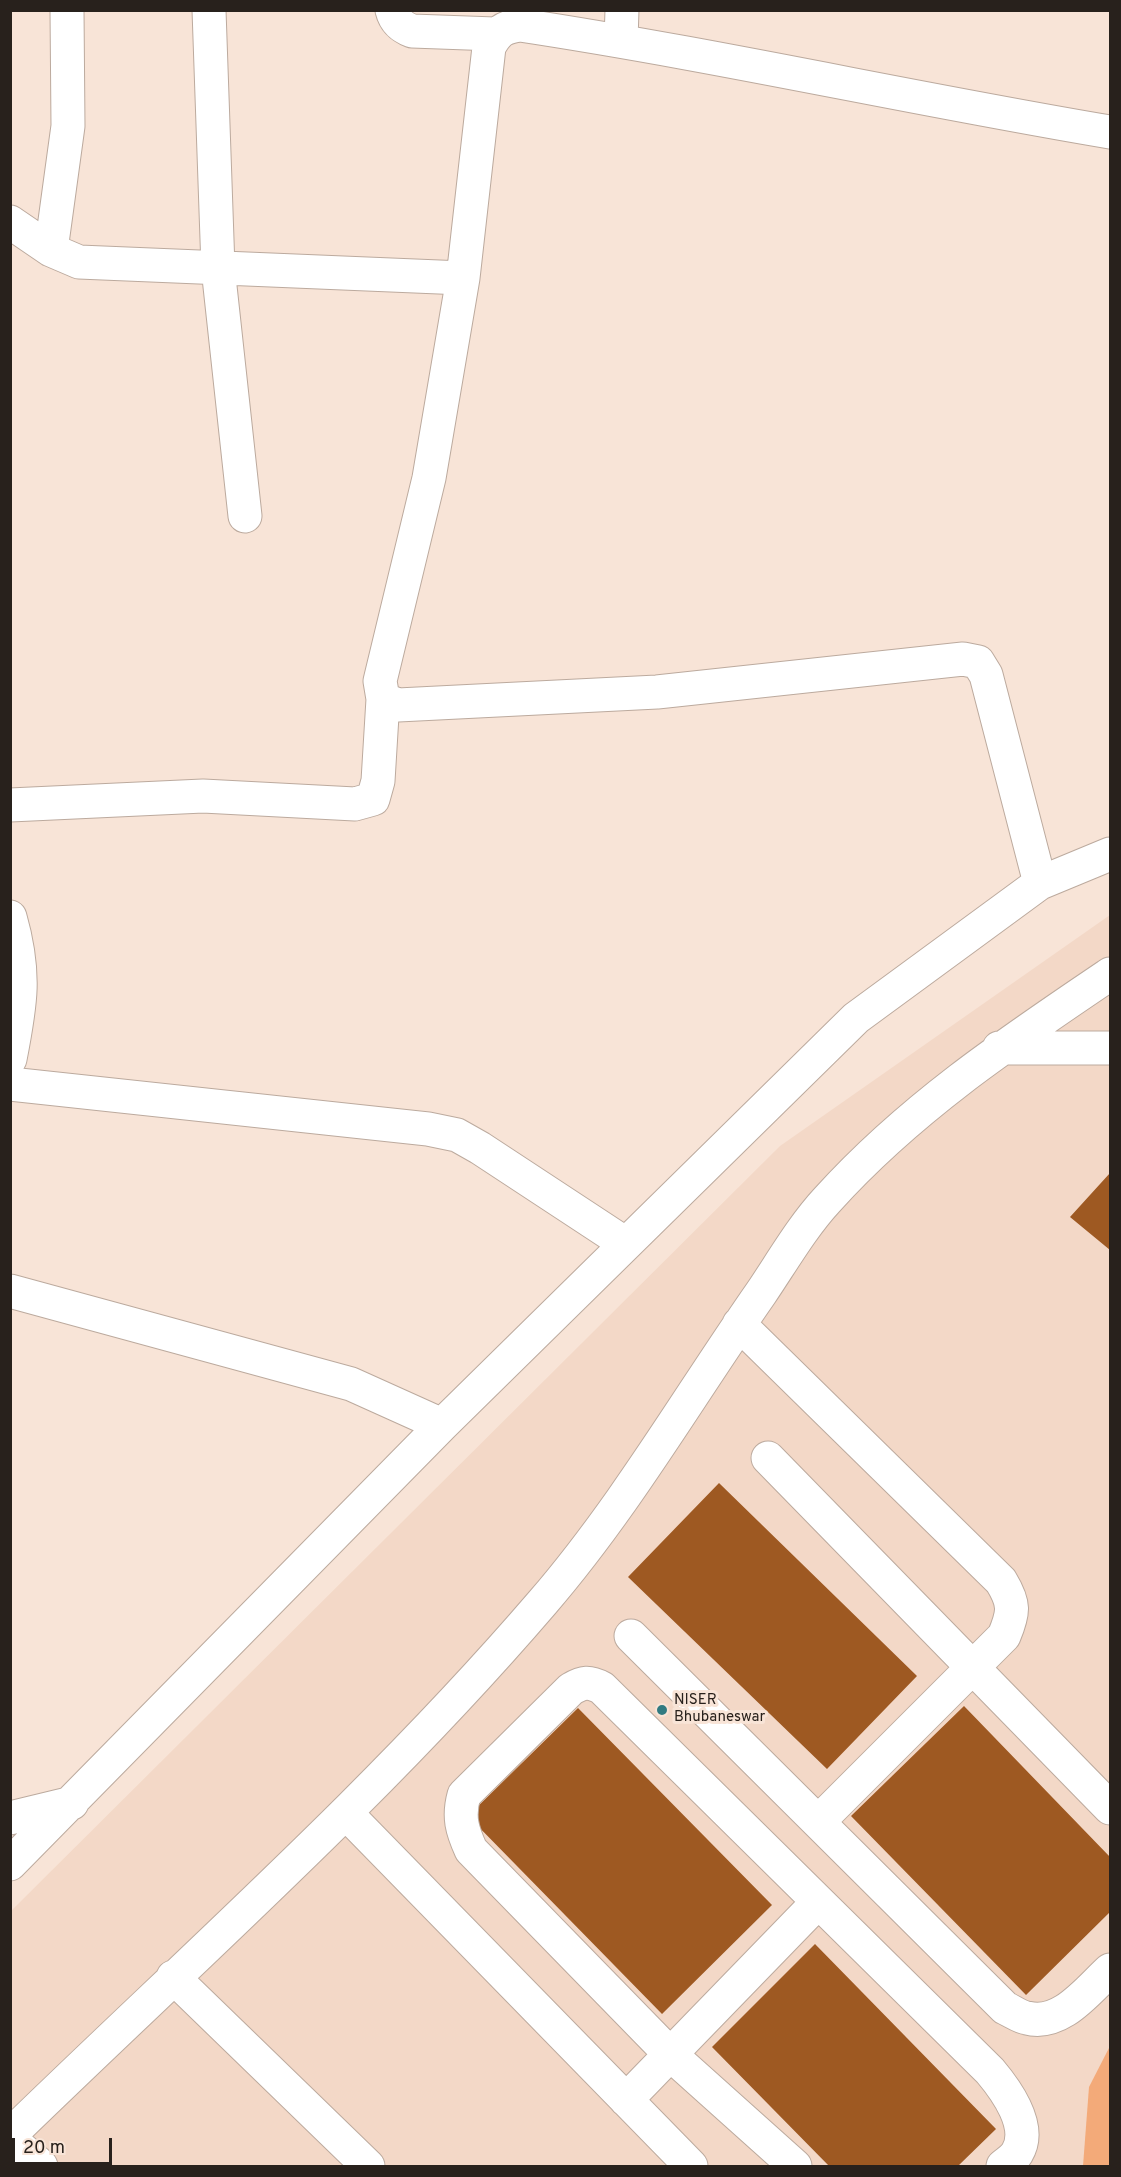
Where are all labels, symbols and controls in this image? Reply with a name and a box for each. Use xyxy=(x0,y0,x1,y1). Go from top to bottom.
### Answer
place label: NISER Bhubaneswar xyxy=(674,1692,765,1727)
marker: NISER Bhubaneswar xyxy=(655,1703,669,1717)
scale bar xyxy=(15,2126,116,2164)
text: 20 m xyxy=(23,2137,65,2160)

